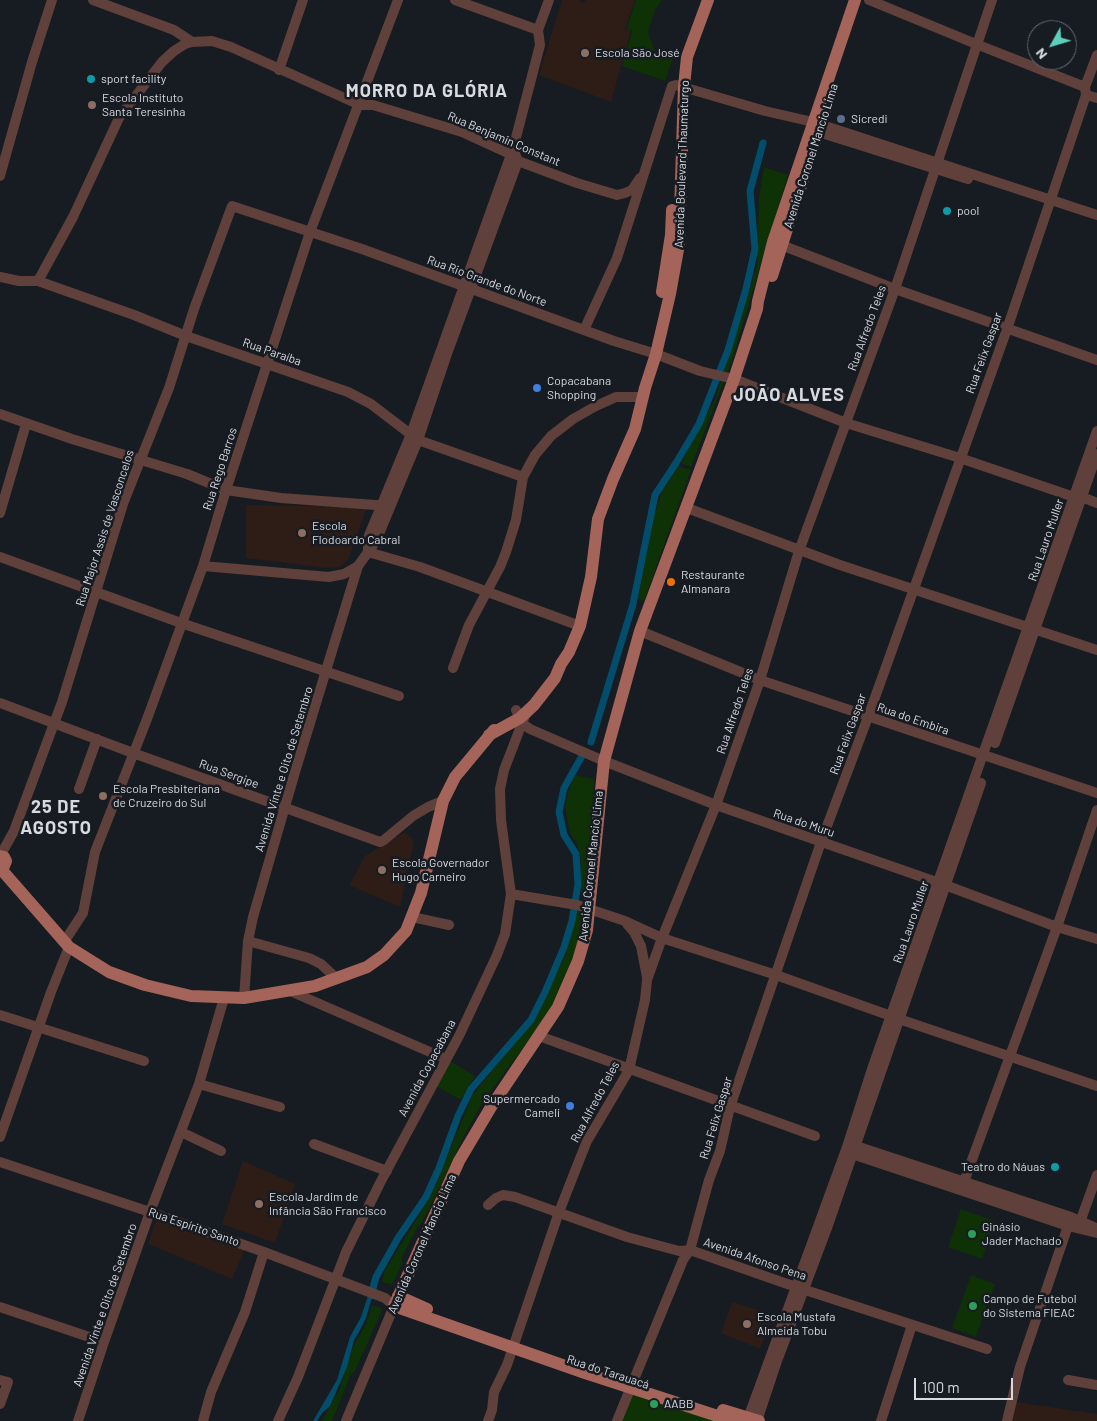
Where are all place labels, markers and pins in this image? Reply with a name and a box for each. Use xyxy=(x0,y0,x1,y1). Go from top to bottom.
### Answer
place label: Escola São José xyxy=(595,46,680,60)
marker: Escola São José xyxy=(579,47,591,59)
place label: sport facility xyxy=(101,72,166,86)
marker: sport facility xyxy=(85,73,97,85)
place label: Escola Instituto Santa Teresinha xyxy=(102,91,185,119)
marker: Escola Instituto Santa Teresinha xyxy=(86,99,98,111)
place label: Sicredi xyxy=(851,112,888,126)
marker: Sicredi xyxy=(835,113,847,125)
place label: pool xyxy=(957,204,979,218)
marker: pool xyxy=(941,205,953,217)
place label: Copacabana Shopping xyxy=(547,374,611,402)
marker: Copacabana Shopping xyxy=(531,382,543,394)
place label: Escola Flodoardo Cabral xyxy=(312,519,400,547)
marker: Escola Flodoardo Cabral xyxy=(296,527,308,539)
place label: Restaurante Almanara xyxy=(681,568,745,596)
marker: Restaurante Almanara xyxy=(665,576,677,588)
place label: Escola Presbiteriana de Cruzeiro do Sul xyxy=(113,782,220,810)
marker: Escola Presbiteriana de Cruzeiro do Sul xyxy=(97,790,109,802)
place label: Escola Governador Hugo Carneiro xyxy=(392,856,489,884)
marker: Escola Governador Hugo Carneiro xyxy=(376,864,388,876)
place label: Supermercado Cameli xyxy=(483,1092,560,1120)
marker: Supermercado Cameli xyxy=(564,1100,576,1112)
place label: Teatro do Náuas xyxy=(961,1160,1045,1174)
marker: Teatro do Náuas xyxy=(1049,1161,1061,1173)
place label: Escola Jardim de Infância São Francisco xyxy=(269,1190,386,1218)
marker: Escola Jardim de Infância São Francisco xyxy=(253,1198,265,1210)
place label: Ginásio Jader Machado xyxy=(982,1220,1061,1248)
marker: Ginásio Jader Machado xyxy=(966,1228,978,1240)
place label: Campo de Futebol do Sistema FIEAC xyxy=(983,1292,1077,1320)
marker: Campo de Futebol do Sistema FIEAC xyxy=(967,1300,979,1312)
place label: Escola Mustafa Almeida Tobu xyxy=(757,1310,835,1338)
marker: Escola Mustafa Almeida Tobu xyxy=(741,1318,753,1330)
place label: AABB xyxy=(664,1397,694,1411)
marker: AABB xyxy=(648,1398,660,1410)

